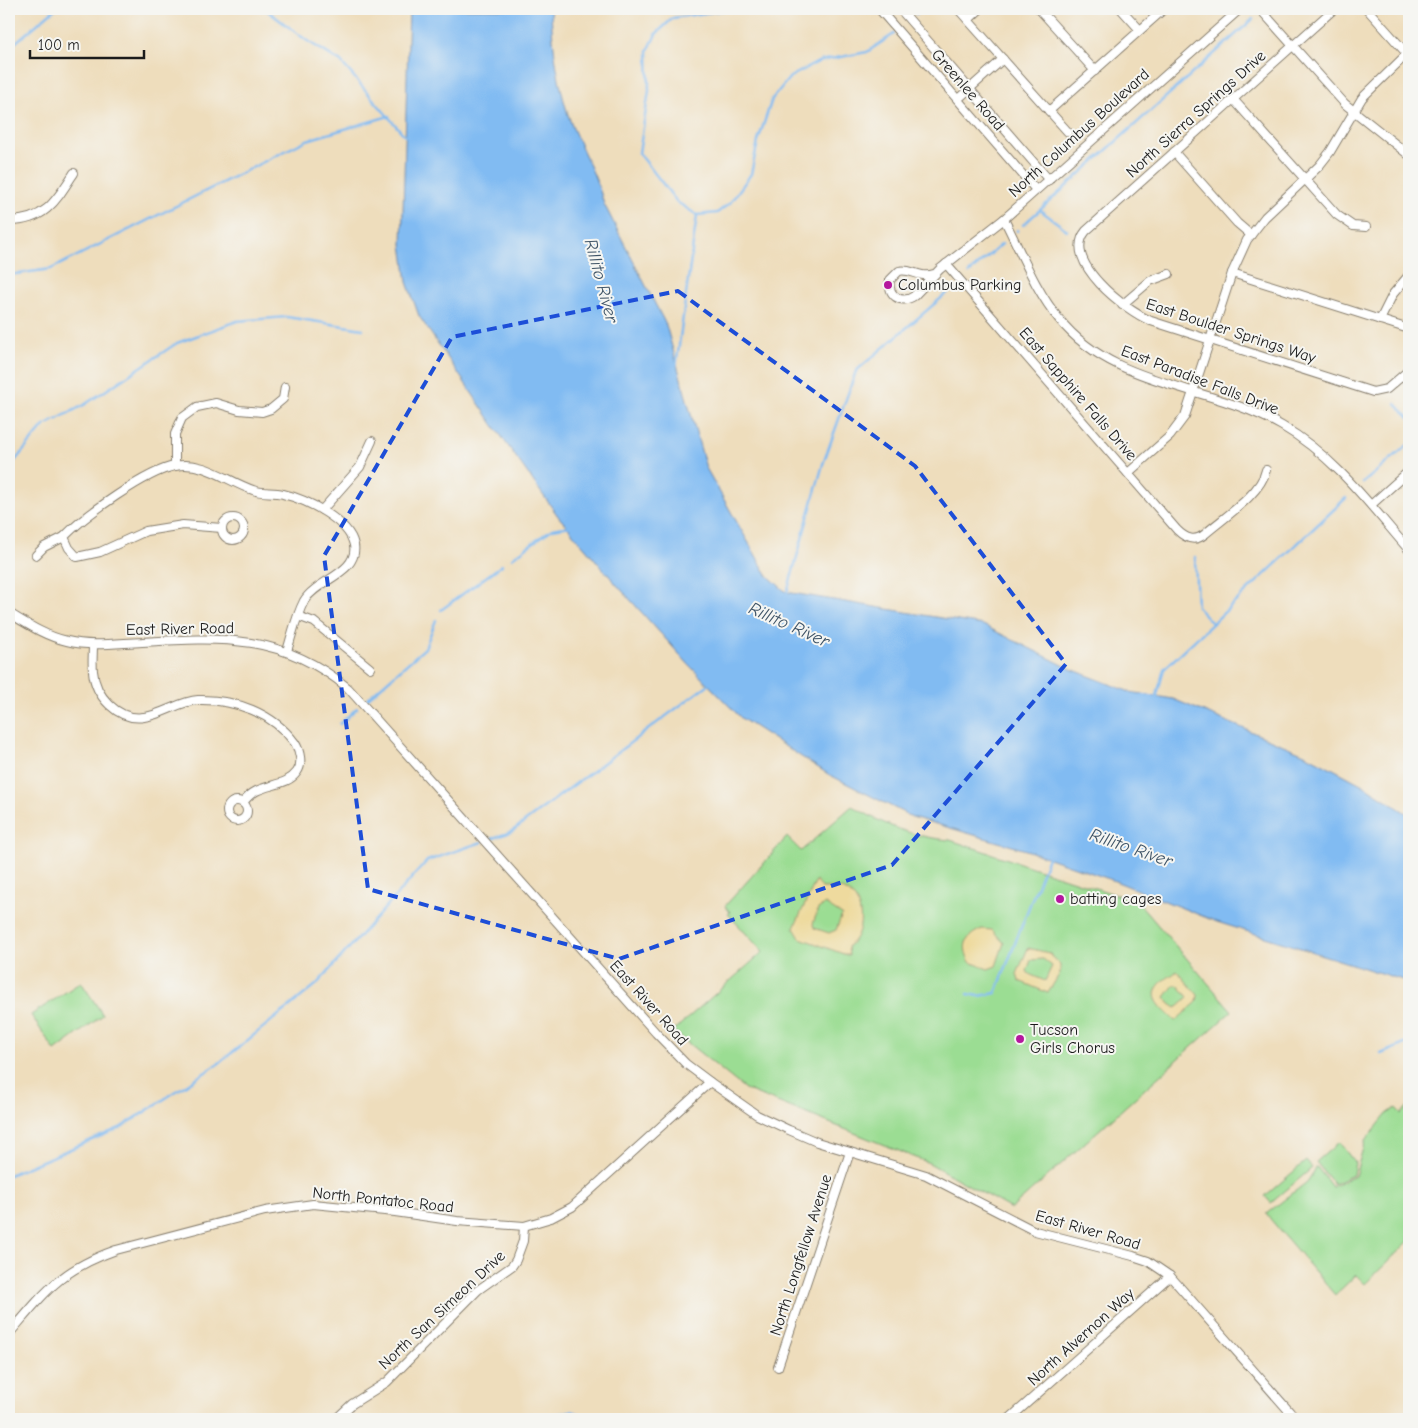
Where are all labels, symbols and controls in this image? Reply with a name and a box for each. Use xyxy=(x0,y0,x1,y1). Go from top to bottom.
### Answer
scale bar xyxy=(30,28,144,60)
text: 100 m xyxy=(38,36,80,54)
street label: Greenlee Road xyxy=(928,46,1008,134)
street label: North Sierra Springs Drive xyxy=(1123,47,1269,181)
street label: North Columbus Boulevard xyxy=(1005,65,1153,201)
water label: Rillito River xyxy=(580,237,623,326)
place label: Columbus Parking xyxy=(898,276,1022,294)
marker: Columbus Parking xyxy=(882,279,894,291)
street label: East Boulder Springs Way xyxy=(1144,295,1319,367)
street label: East Sapphire Falls Drive xyxy=(1015,324,1141,464)
street label: East Paradise Falls Drive xyxy=(1119,342,1281,418)
water label: Rillito River xyxy=(745,598,833,652)
street label: East River Road xyxy=(126,619,234,639)
water label: Rillito River xyxy=(1087,824,1176,872)
place label: batting cages xyxy=(1070,890,1162,908)
marker: batting cages xyxy=(1054,893,1066,905)
street label: East River Road xyxy=(606,957,692,1049)
place label: Tucson Girls Chorus xyxy=(1030,1021,1115,1057)
marker: Tucson Girls Chorus xyxy=(1014,1033,1026,1045)
street label: North Longfellow Avenue xyxy=(766,1172,836,1338)
street label: North Pontatoc Road xyxy=(311,1184,455,1216)
street label: East River Road xyxy=(1033,1206,1143,1254)
street label: North San Simeon Drive xyxy=(375,1247,509,1373)
street label: North Alvernon Way xyxy=(1024,1284,1139,1390)

